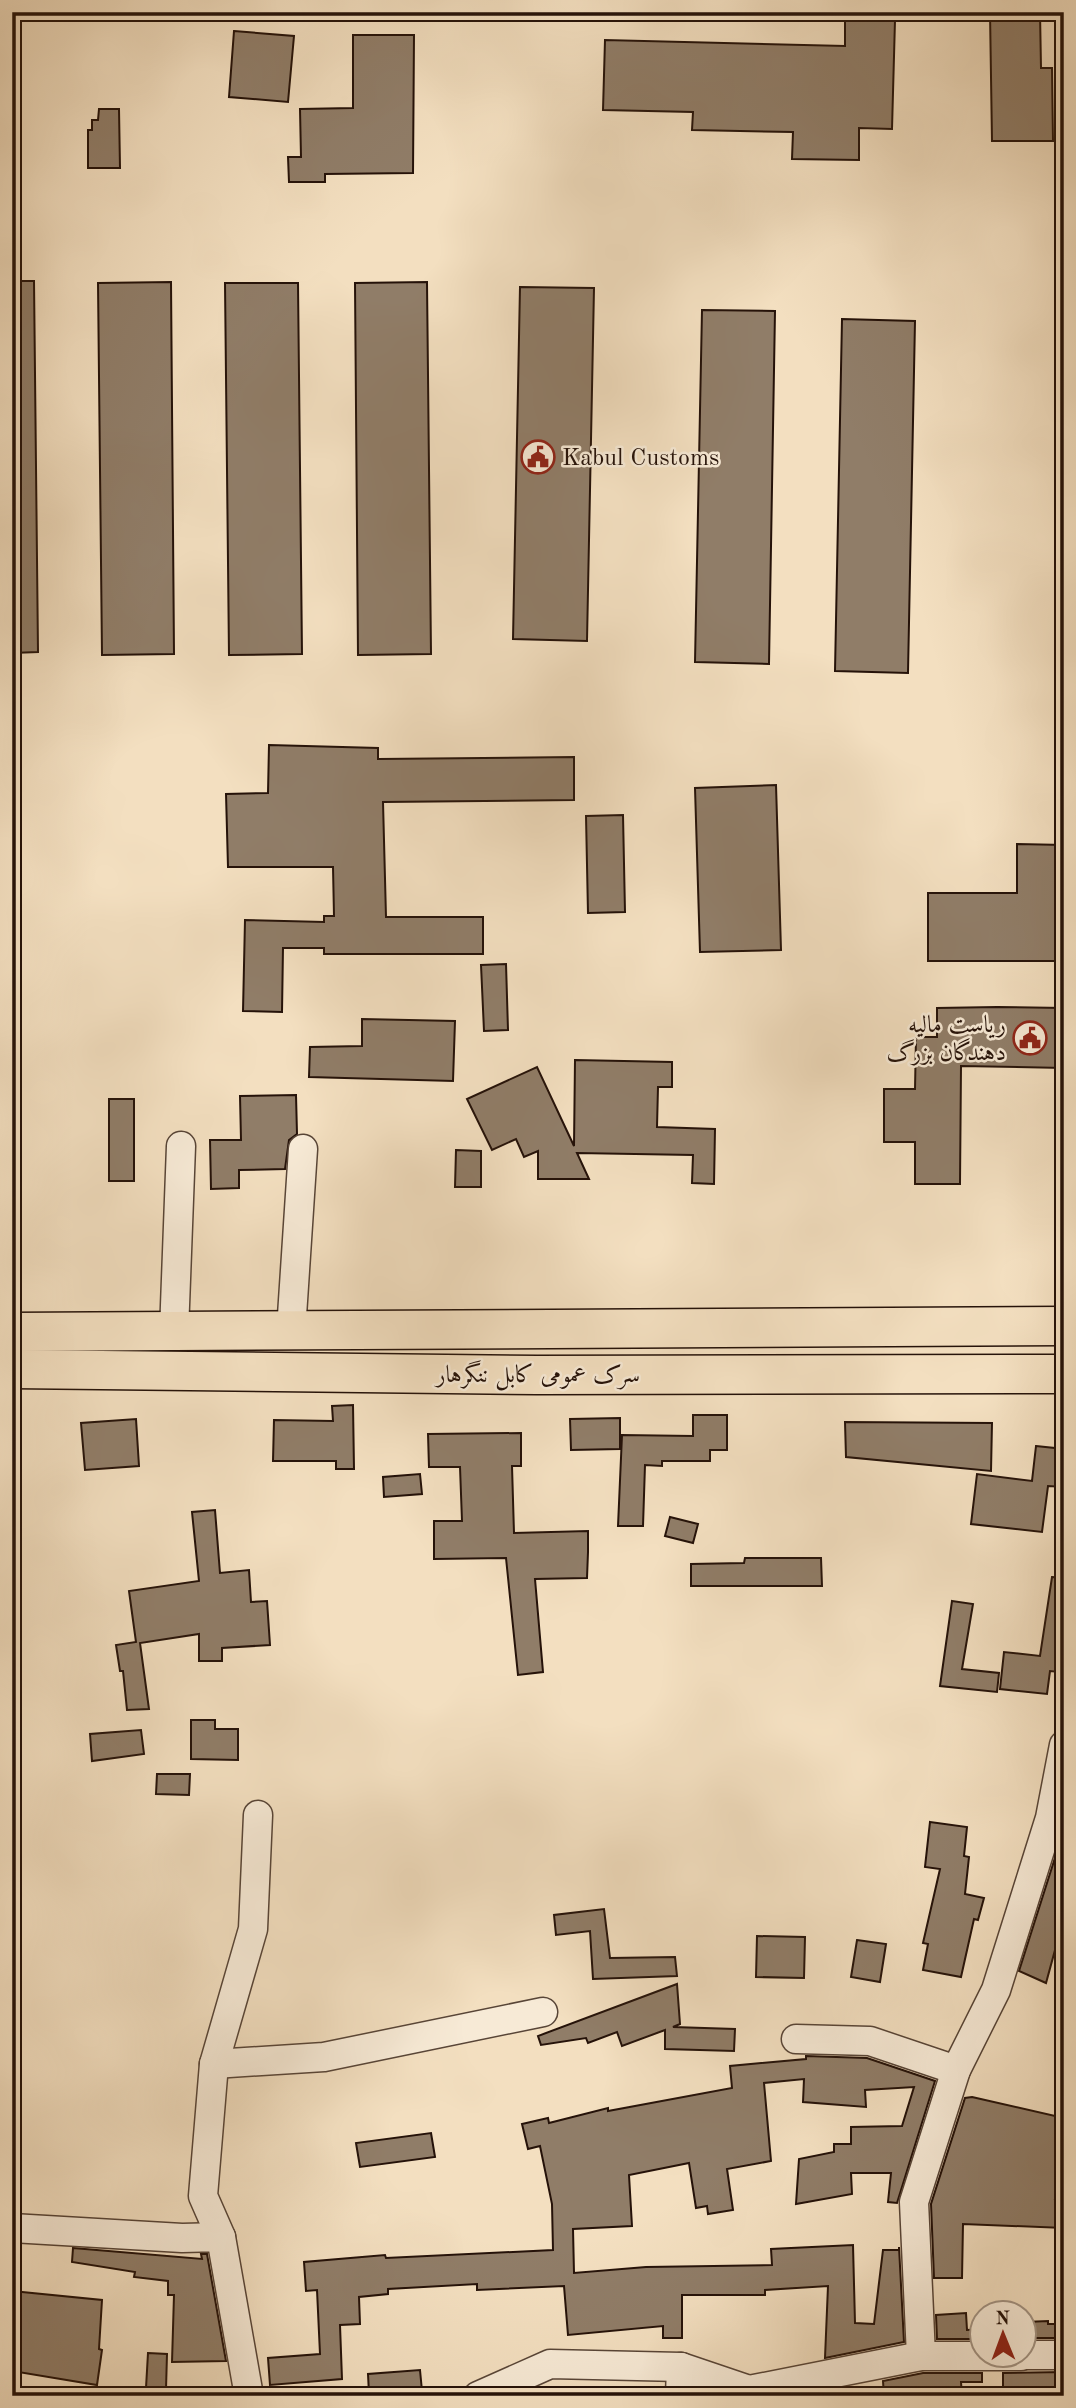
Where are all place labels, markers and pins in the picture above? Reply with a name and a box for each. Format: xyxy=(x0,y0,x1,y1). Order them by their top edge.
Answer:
public building icon: Kabul Customs xyxy=(519,438,557,476)
place label: Kabul Customs xyxy=(562,447,719,471)
place label: ریاست مالیه دهندگان بزرگ xyxy=(887,1014,1006,1066)
public building icon: ریاست مالیه دهندگان بزرگ xyxy=(1011,1019,1049,1057)

